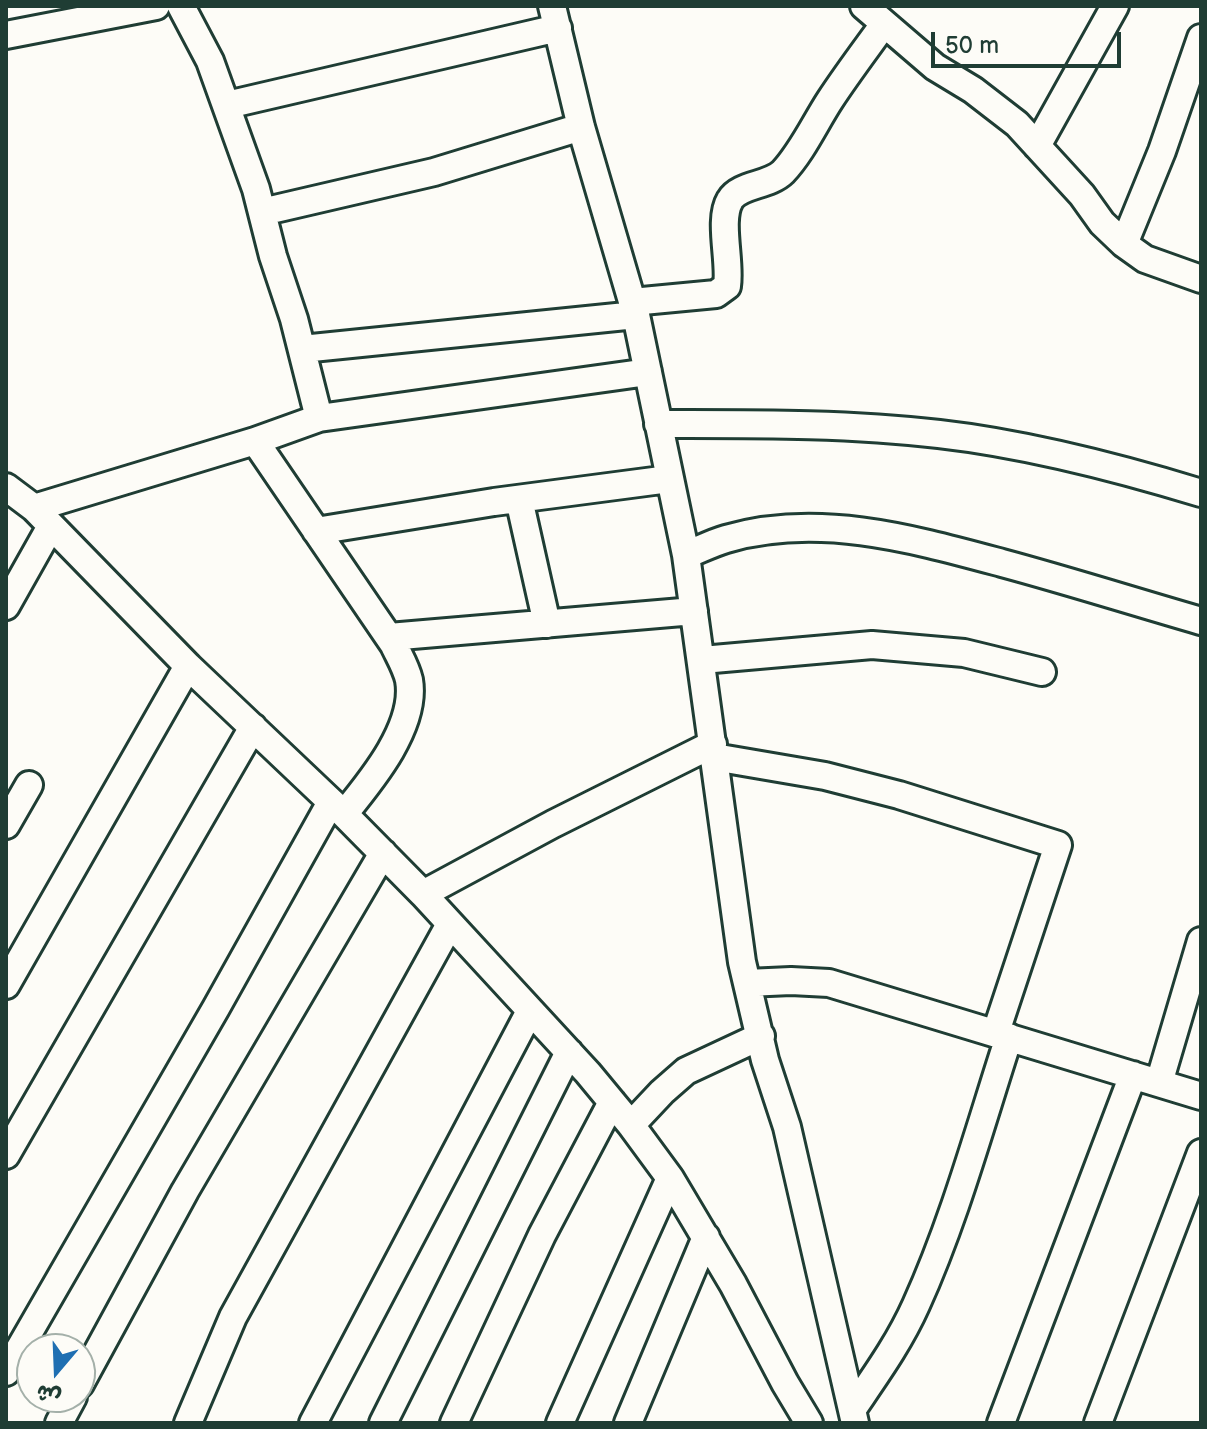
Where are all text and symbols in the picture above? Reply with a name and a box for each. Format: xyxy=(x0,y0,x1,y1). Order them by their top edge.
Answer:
scale bar xyxy=(935,16,1125,66)
text: 50 m xyxy=(945,31,999,60)
north arrow xyxy=(16,1333,96,1413)
text: ش xyxy=(33,1378,65,1411)

